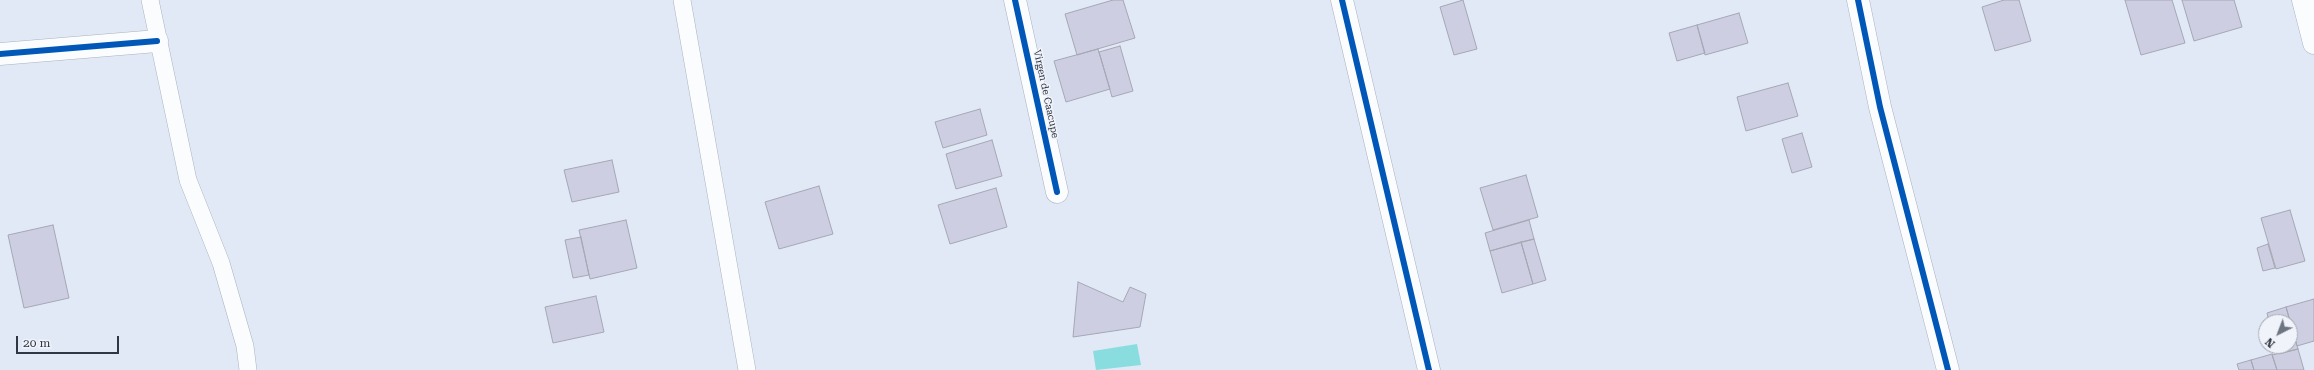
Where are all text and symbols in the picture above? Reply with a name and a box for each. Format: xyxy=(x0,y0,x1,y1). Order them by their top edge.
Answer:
street label: Virgen de Caacupe xyxy=(1031,49,1061,139)
north arrow xyxy=(2258,314,2298,354)
scale bar xyxy=(18,328,121,354)
text: N xyxy=(2263,335,2278,350)
text: 20 m xyxy=(23,336,50,350)

